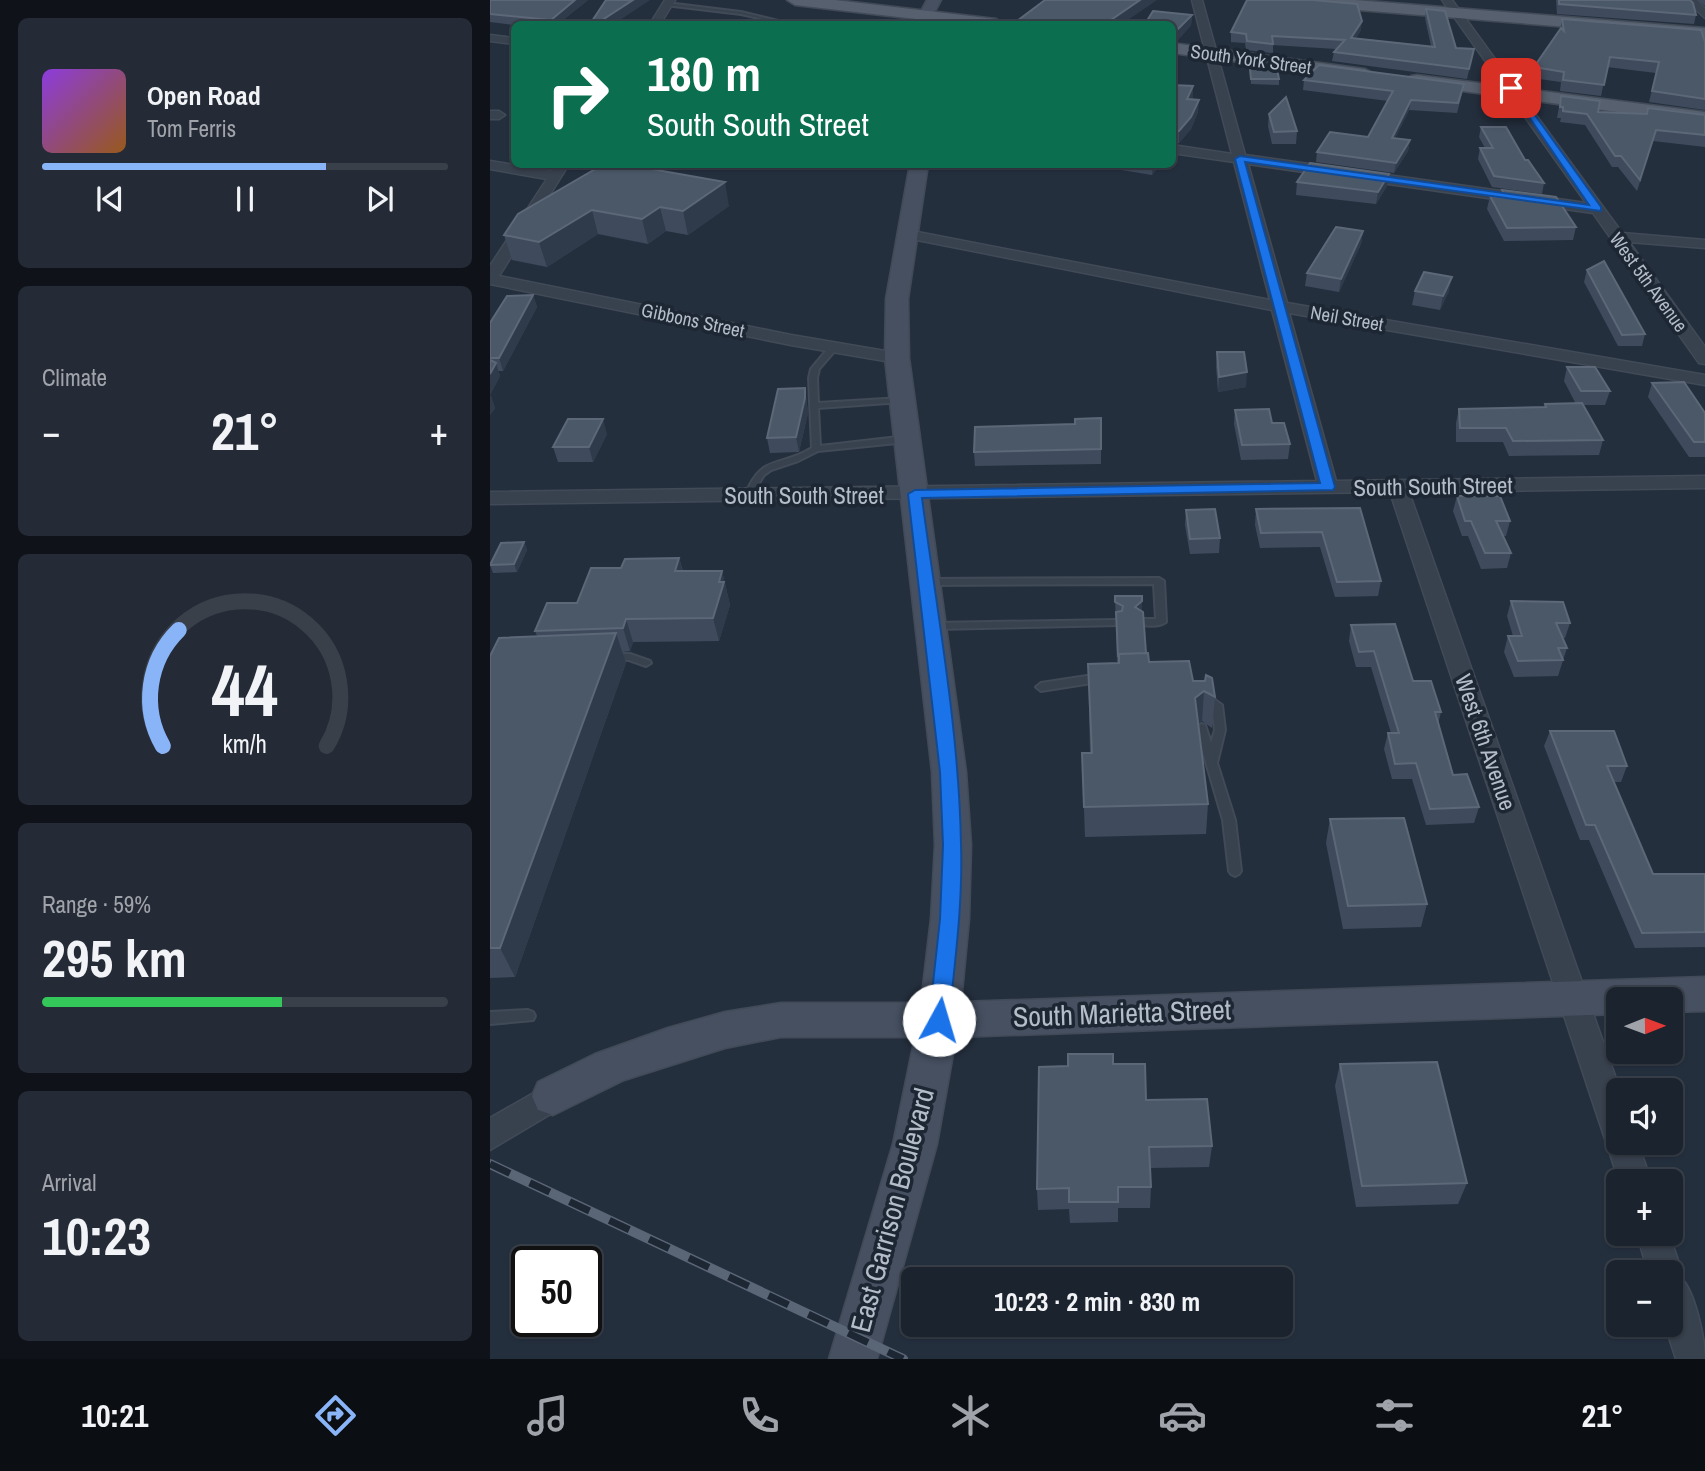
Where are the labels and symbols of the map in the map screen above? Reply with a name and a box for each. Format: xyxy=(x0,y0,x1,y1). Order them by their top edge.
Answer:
street label: South York Street xyxy=(1189,38,1314,80)
pin xyxy=(1481,58,1541,118)
street label: West 5th Avenue xyxy=(1604,227,1694,337)
street label: Gibbons Street xyxy=(639,296,748,344)
street label: Neil Street xyxy=(1308,299,1386,337)
street label: South South Street xyxy=(1353,469,1513,503)
street label: South South Street xyxy=(724,480,884,511)
street label: West 6th Avenue xyxy=(1448,670,1524,814)
position arrow xyxy=(902,983,976,1057)
north arrow xyxy=(1606,987,1684,1064)
street label: South Marietta Street xyxy=(1012,990,1232,1036)
street label: East Garrison Boulevard xyxy=(841,1084,943,1336)
speed limit sign: 50 xyxy=(511,1246,602,1337)

